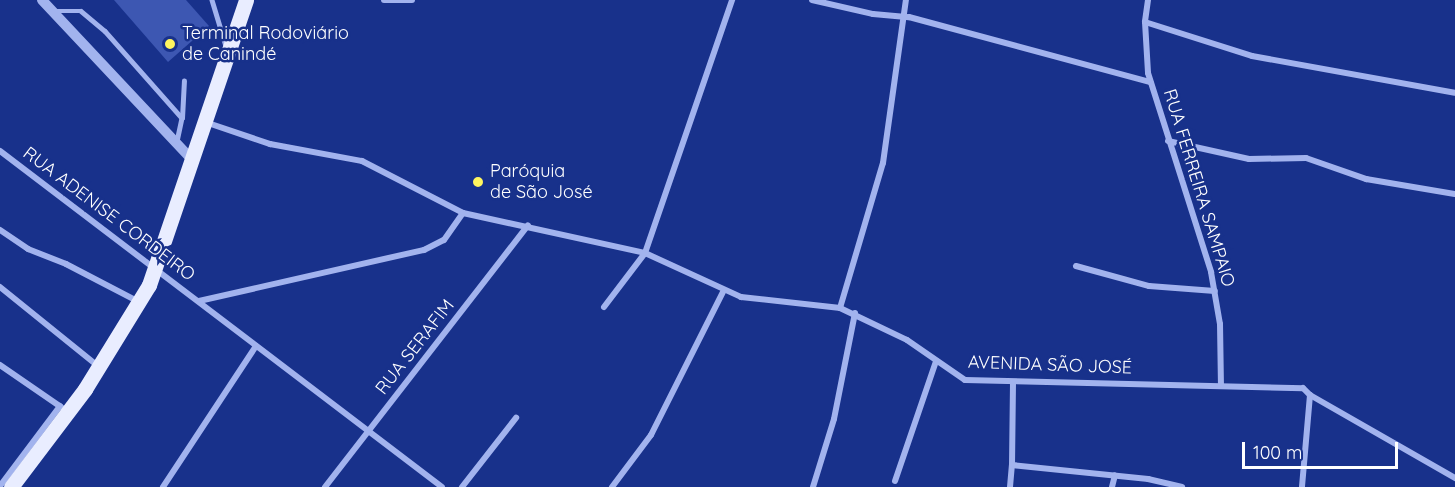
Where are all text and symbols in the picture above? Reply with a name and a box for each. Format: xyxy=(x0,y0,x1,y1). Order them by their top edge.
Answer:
place label: Terminal Rodoviário de Canindé xyxy=(182,23,349,66)
marker: Terminal Rodoviário de Canindé xyxy=(163,37,177,51)
street label: RUA FERREIRA SAMPAIO xyxy=(1159,87,1239,289)
street label: RUA ADENISE CORDEIRO xyxy=(19,142,199,286)
place label: Paróquia de São José xyxy=(490,161,593,204)
marker: Paróquia de São José xyxy=(471,175,485,189)
street label: RUA SERAFIM xyxy=(371,295,459,399)
street label: AVENIDA SÃO JOSÉ xyxy=(968,351,1132,379)
scale bar xyxy=(1245,430,1401,468)
text: 100 m xyxy=(1253,441,1302,464)

